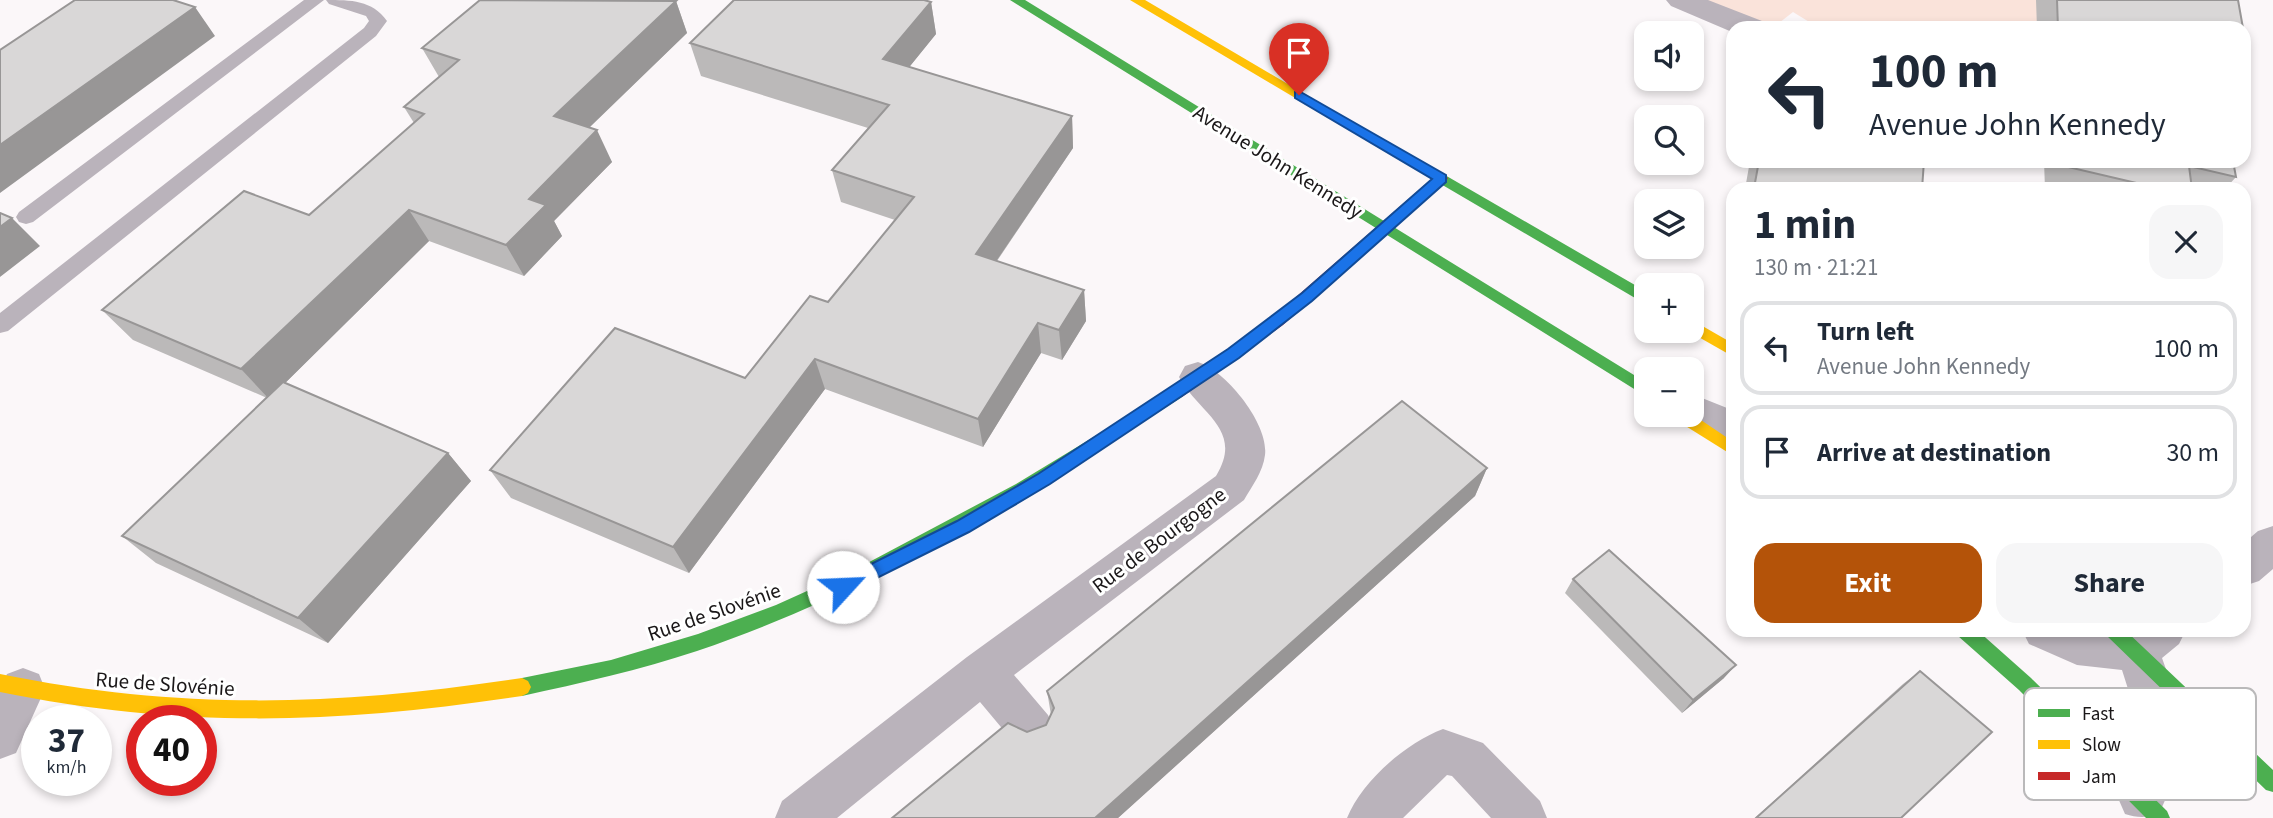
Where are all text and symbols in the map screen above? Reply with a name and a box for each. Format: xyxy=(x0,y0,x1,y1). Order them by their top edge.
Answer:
map controls xyxy=(1634,21,1704,427)
button: sound xyxy=(1634,21,1704,91)
pin xyxy=(1269,23,1329,95)
icon: arrive xyxy=(1280,34,1318,72)
text: 100 m xyxy=(1869,37,1998,107)
icon: left xyxy=(1754,49,1845,140)
street label: Avenue John Kennedy xyxy=(1187,98,1369,226)
text: Avenue John Kennedy xyxy=(1869,102,2166,148)
button: search xyxy=(1634,105,1704,175)
button: layers xyxy=(1634,189,1704,259)
text: 1 min xyxy=(1754,195,1856,255)
button: close xyxy=(2149,205,2223,279)
text: 130 m · 21:21 xyxy=(1754,251,1878,284)
button: + xyxy=(1634,273,1704,343)
text: Turn left xyxy=(1817,313,1914,350)
icon: left xyxy=(1758,329,1796,367)
text: 100 m xyxy=(2153,330,2219,367)
text: Avenue John Kennedy xyxy=(1817,350,2030,383)
button: − xyxy=(1634,357,1704,427)
icon: arrive xyxy=(1758,433,1796,471)
text: Arrive at destination xyxy=(1817,434,2051,471)
text: 30 m xyxy=(2166,434,2219,471)
street label: Rue de Bourgogne xyxy=(1086,480,1232,600)
button: Exit xyxy=(1754,543,1982,623)
button: Share xyxy=(1996,543,2223,623)
position arrow xyxy=(806,550,880,624)
street label: Rue de Slovénie xyxy=(643,575,785,649)
street label: Rue de Slovénie xyxy=(94,664,236,704)
legend xyxy=(2024,688,2256,800)
text: Fast xyxy=(2082,701,2115,728)
speed limit sign: 40 xyxy=(126,705,217,796)
text: 37 xyxy=(48,716,85,766)
text: Slow xyxy=(2082,732,2121,759)
text: km/h xyxy=(47,755,86,780)
text: Jam xyxy=(2082,764,2116,791)

